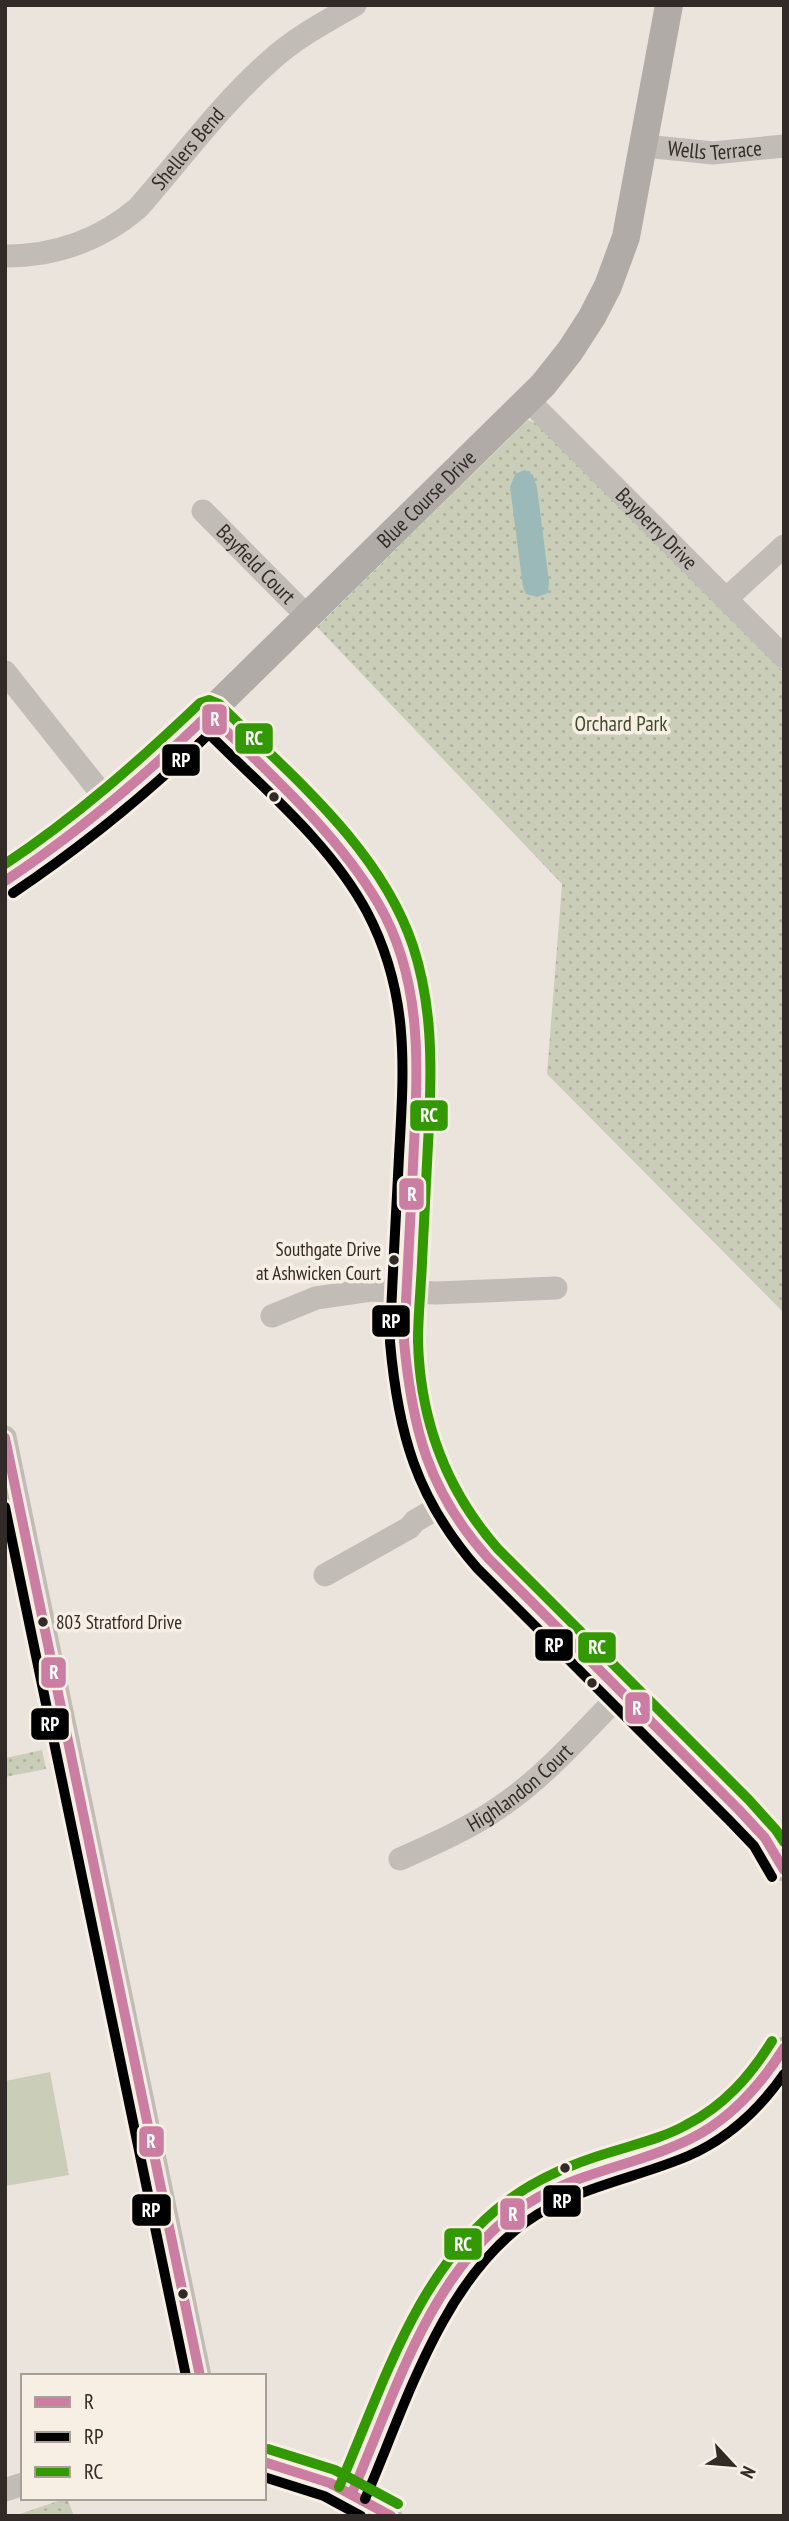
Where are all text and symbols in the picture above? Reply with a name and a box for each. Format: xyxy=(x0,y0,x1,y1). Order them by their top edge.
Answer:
street label: Shellers Bend xyxy=(145,102,230,195)
street label: Wells Terrace xyxy=(666,134,763,166)
street label: Blue Course Drive xyxy=(371,444,482,553)
street label: Bayberry Drive xyxy=(610,482,704,575)
street label: Bayfield Court xyxy=(211,518,302,610)
line badge: R xyxy=(201,703,228,736)
text: R xyxy=(210,707,220,731)
park label: Orchard Park xyxy=(575,710,667,737)
line badge: RC xyxy=(234,722,274,755)
text: RC xyxy=(245,726,263,750)
line badge: RP xyxy=(161,743,201,777)
text: RP xyxy=(172,748,190,772)
unlabelled marker xyxy=(267,790,281,804)
line badge: RC xyxy=(409,1099,449,1132)
text: RC xyxy=(420,1103,438,1127)
line badge: R xyxy=(398,1177,425,1211)
text: R xyxy=(407,1182,417,1206)
place label: Southgate Drive at Ashwicken Court xyxy=(256,1237,382,1285)
marker: Southgate Drive at Ashwicken Court xyxy=(387,1253,401,1267)
line badge: RP xyxy=(371,1304,411,1338)
text: RP xyxy=(382,1309,400,1333)
place label: 803 Stratford Drive xyxy=(56,1610,182,1634)
marker: 803 Stratford Drive xyxy=(36,1615,50,1629)
line badge: RP xyxy=(534,1628,574,1662)
line badge: RC xyxy=(577,1631,617,1664)
text: RP xyxy=(545,1633,563,1657)
text: RC xyxy=(588,1635,606,1659)
line badge: R xyxy=(40,1656,67,1689)
text: R xyxy=(49,1660,59,1684)
unlabelled marker xyxy=(585,1676,599,1690)
line badge: R xyxy=(624,1691,651,1725)
text: R xyxy=(632,1696,642,1720)
line badge: RP xyxy=(30,1707,70,1741)
text: RP xyxy=(41,1712,59,1736)
street label: Highlandon Court xyxy=(462,1738,578,1838)
line badge: R xyxy=(138,2125,165,2158)
text: R xyxy=(146,2129,156,2153)
unlabelled marker xyxy=(558,2161,572,2175)
line badge: RP xyxy=(542,2184,582,2218)
text: RP xyxy=(553,2189,571,2213)
line badge: RP xyxy=(131,2193,172,2227)
line badge: R xyxy=(499,2197,526,2231)
text: RP xyxy=(142,2198,160,2222)
text: R xyxy=(508,2202,518,2226)
line badge: RC xyxy=(443,2227,483,2261)
text: RC xyxy=(454,2232,472,2256)
unlabelled marker xyxy=(176,2287,190,2301)
legend xyxy=(21,2374,266,2500)
text: R xyxy=(84,2388,94,2415)
text: RP xyxy=(84,2423,104,2450)
north arrow xyxy=(698,2430,768,2500)
text: RC xyxy=(84,2458,103,2485)
text: N xyxy=(735,2463,761,2482)

